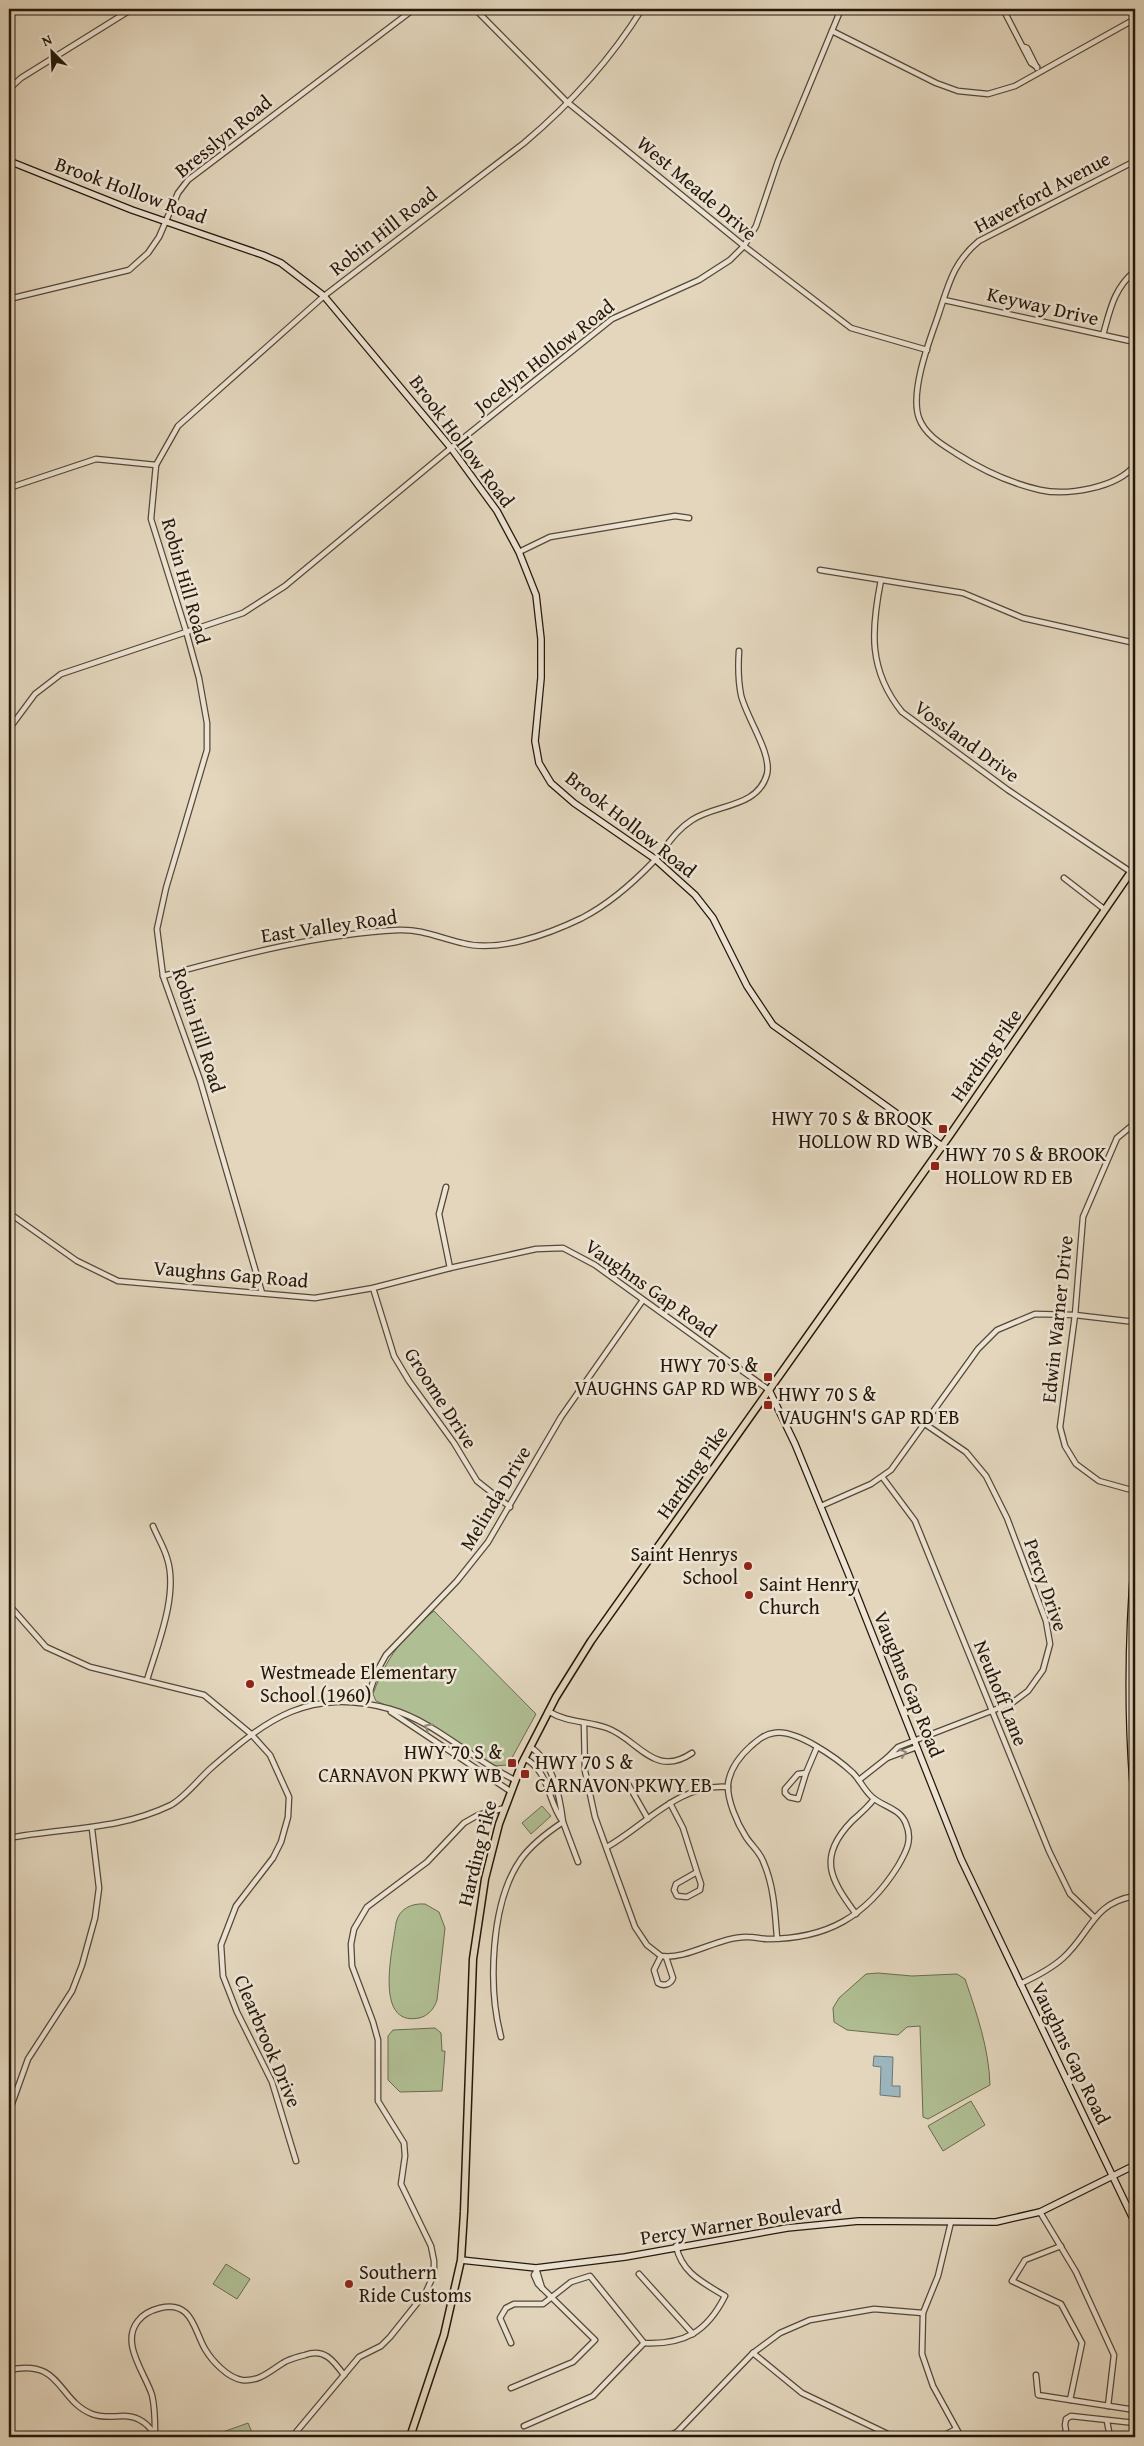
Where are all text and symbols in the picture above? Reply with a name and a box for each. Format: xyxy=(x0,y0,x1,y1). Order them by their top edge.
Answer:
north arrow xyxy=(28,28,78,78)
text: N xyxy=(38,29,56,51)
street label: Bresslyn Road xyxy=(168,87,278,184)
street label: West Meade Drive xyxy=(631,128,764,247)
street label: Haverford Avenue xyxy=(968,143,1115,240)
street label: Brook Hollow Road xyxy=(51,149,211,231)
street label: Robin Hill Road xyxy=(323,179,443,282)
street label: Keyway Drive xyxy=(984,279,1102,332)
street label: Jocelyn Hollow Road xyxy=(465,291,620,422)
street label: Brook Hollow Road xyxy=(403,368,522,513)
street label: Robin Hill Road xyxy=(155,515,218,648)
street label: Vossland Drive xyxy=(909,692,1026,789)
street label: Brook Hollow Road xyxy=(560,763,703,884)
street label: East Valley Road xyxy=(259,902,399,949)
street label: Robin Hill Road xyxy=(166,964,233,1096)
street label: Harding Pike xyxy=(943,1002,1028,1107)
place label: HWY 70 S & BROOK HOLLOW RD WB xyxy=(772,1103,933,1155)
marker: HWY 70 S & BROOK HOLLOW RD WB xyxy=(937,1123,949,1135)
place label: HWY 70 S & BROOK HOLLOW RD EB xyxy=(945,1139,1107,1191)
marker: HWY 70 S & BROOK HOLLOW RD EB xyxy=(929,1160,941,1172)
street label: Vaughns Gap Road xyxy=(579,1231,723,1344)
street label: Edwin Warner Drive xyxy=(1033,1234,1080,1404)
street label: Vaughns Gap Road xyxy=(152,1252,310,1295)
street label: Groome Drive xyxy=(398,1342,485,1454)
place label: HWY 70 S & VAUGHNS GAP RD WB xyxy=(575,1350,758,1402)
marker: HWY 70 S & VAUGHNS GAP RD WB xyxy=(762,1371,774,1383)
place label: HWY 70 S & VAUGHN'S GAP RD EB xyxy=(778,1379,960,1431)
marker: HWY 70 S & VAUGHN'S GAP RD EB xyxy=(762,1399,774,1411)
street label: Harding Pike xyxy=(649,1419,734,1524)
street label: Melinda Drive xyxy=(452,1440,537,1556)
street label: Percy Drive xyxy=(1017,1535,1076,1635)
place label: Saint Henrys School xyxy=(630,1539,738,1591)
marker: Saint Henrys School xyxy=(742,1560,754,1572)
place label: Saint Henry Church xyxy=(759,1569,859,1621)
marker: Saint Henry Church xyxy=(743,1589,755,1601)
street label: Vaughns Gap Road xyxy=(867,1606,952,1762)
street label: Neuhoff Lane xyxy=(967,1636,1036,1750)
place label: Westmeade Elementary School (1960) xyxy=(260,1657,457,1709)
marker: Westmeade Elementary School (1960) xyxy=(244,1678,256,1690)
one-way arrow xyxy=(425,1724,434,1734)
place label: HWY 70 S & CARNAVON PKWY WB xyxy=(318,1737,502,1789)
place label: HWY 70 S & CARNAVON PKWY EB xyxy=(535,1747,712,1799)
one-way arrow xyxy=(898,1749,906,1759)
marker: HWY 70 S & CARNAVON PKWY WB xyxy=(506,1757,518,1769)
marker: HWY 70 S & CARNAVON PKWY EB xyxy=(519,1768,531,1780)
street label: Harding Pike xyxy=(449,1797,504,1909)
street label: Clearbrook Drive xyxy=(227,1970,309,2112)
street label: Vaughns Gap Road xyxy=(1024,1977,1119,2129)
street label: Percy Warner Boulevard xyxy=(638,2191,844,2252)
place label: Southern Ride Customs xyxy=(359,2257,472,2309)
marker: Southern Ride Customs xyxy=(343,2278,355,2290)

